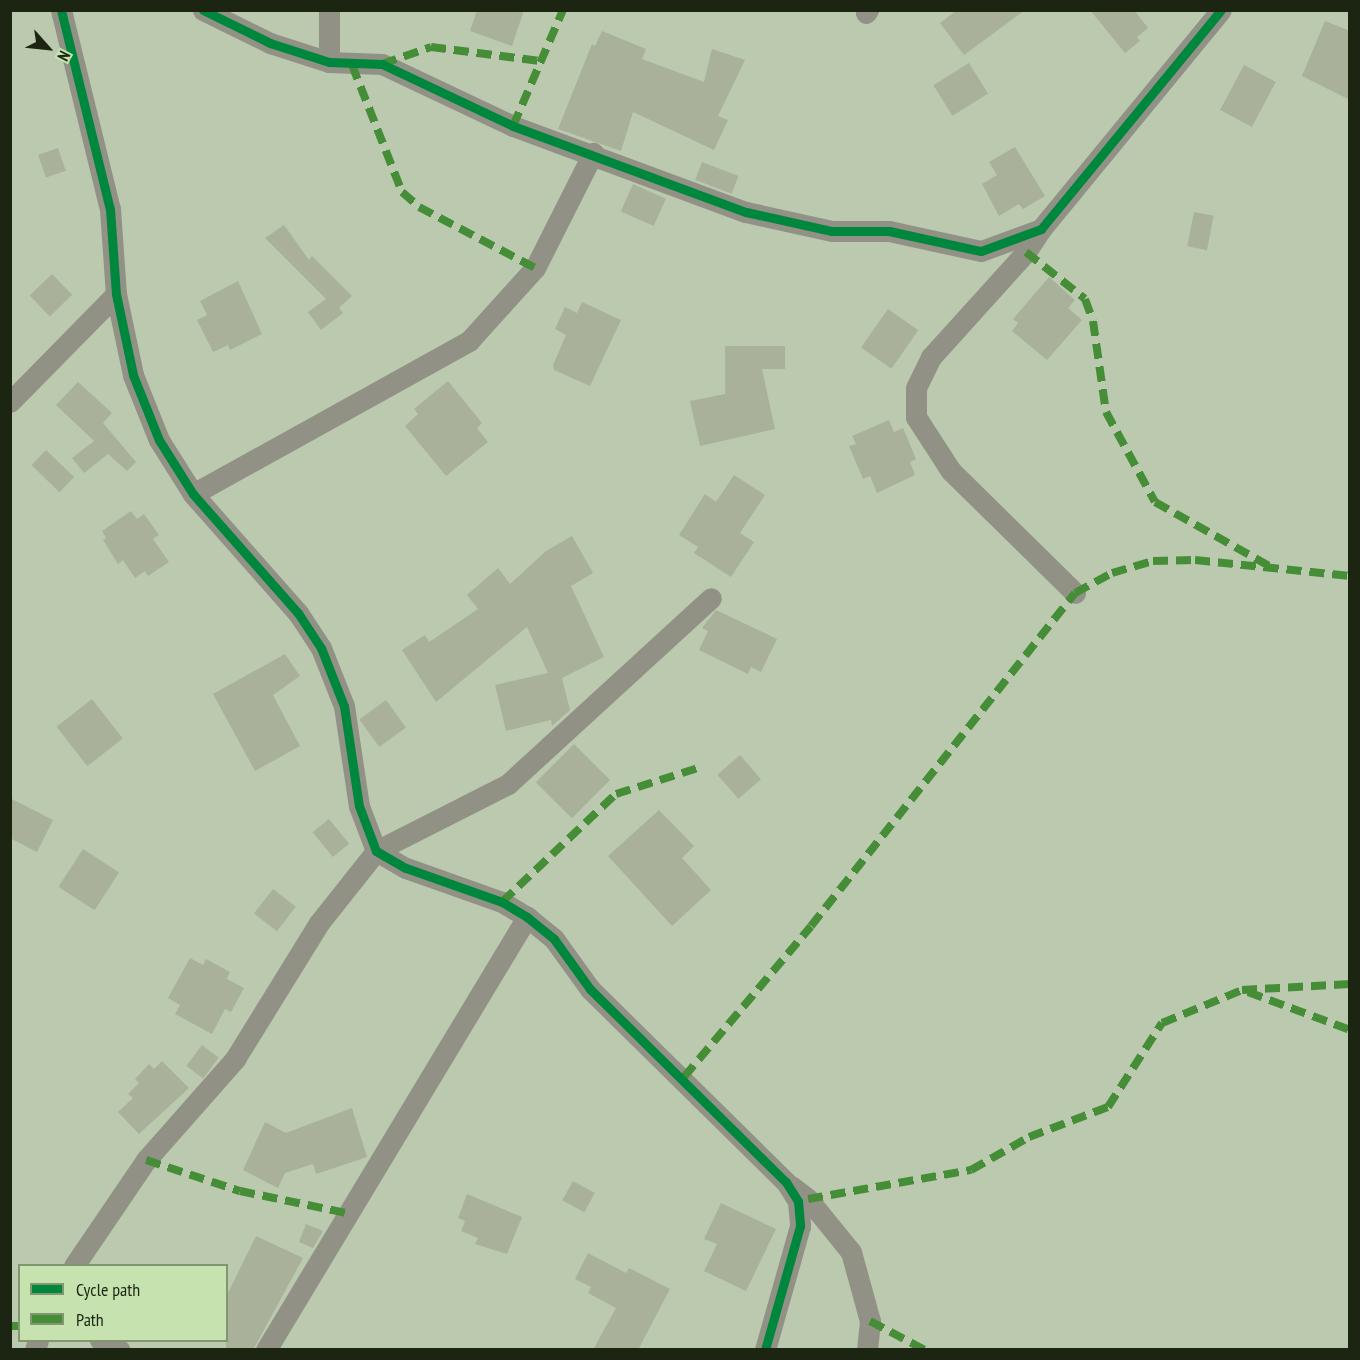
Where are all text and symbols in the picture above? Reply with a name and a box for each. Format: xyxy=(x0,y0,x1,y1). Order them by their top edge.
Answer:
north arrow xyxy=(18,18,78,78)
text: N xyxy=(53,48,75,65)
legend xyxy=(18,1264,228,1342)
text: Cycle path xyxy=(76,1278,140,1301)
text: Path xyxy=(76,1308,104,1331)

